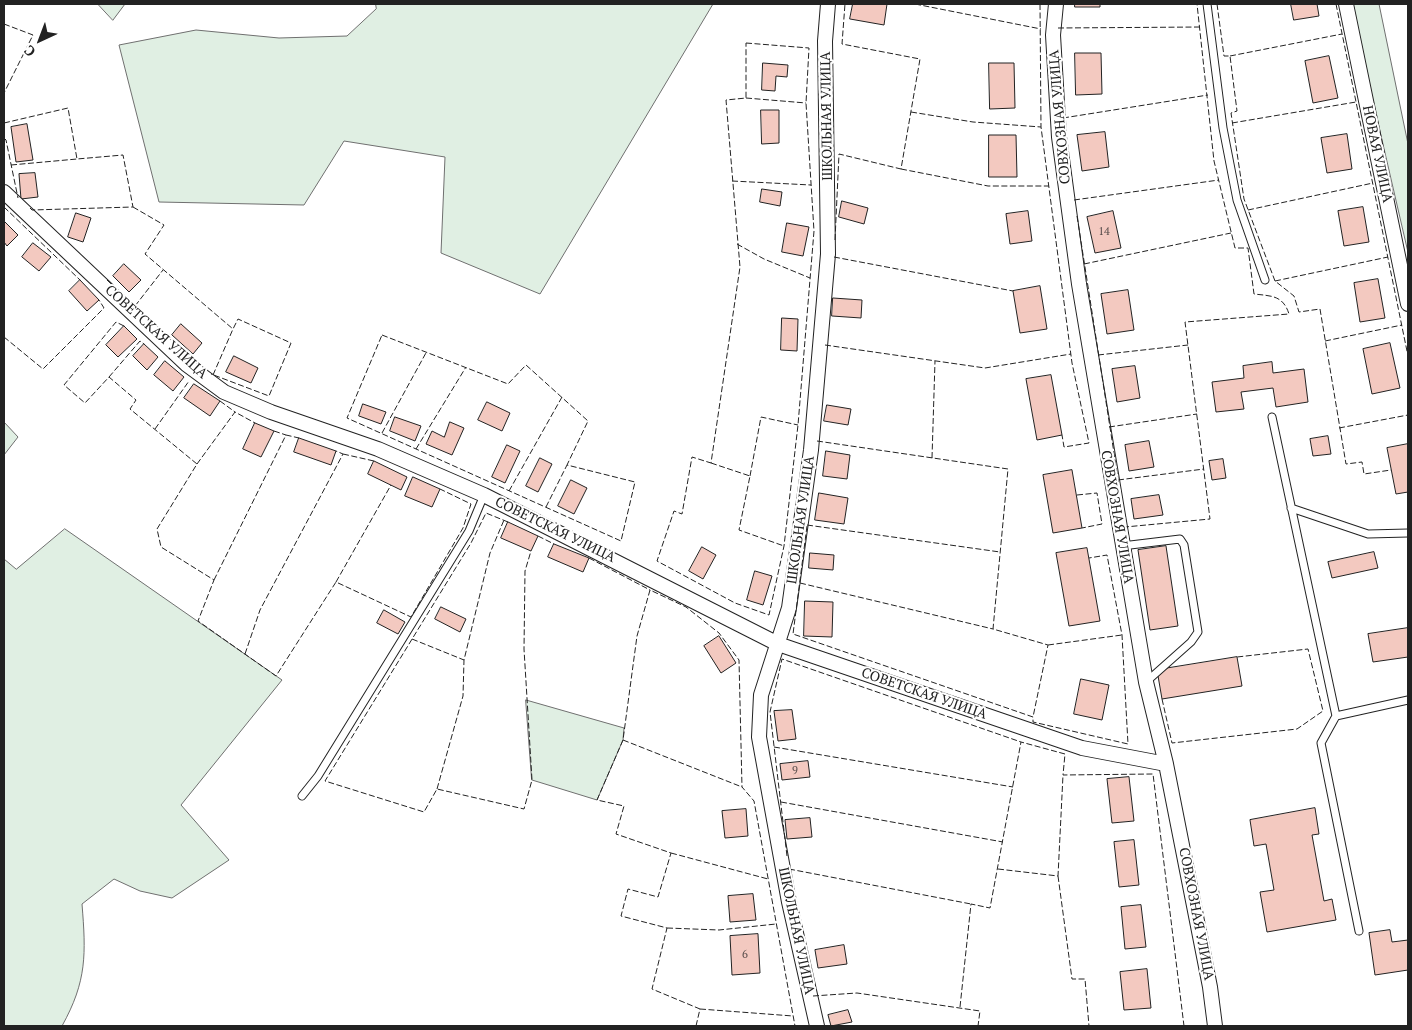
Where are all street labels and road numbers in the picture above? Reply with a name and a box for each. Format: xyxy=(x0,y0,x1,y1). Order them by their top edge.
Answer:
street label: СОВХОЗНАЯ УЛИЦА xyxy=(1046,49,1074,185)
street label: ШКОЛЬНАЯ УЛИЦА xyxy=(817,51,837,181)
street label: НОВАЯ УЛИЦА xyxy=(1358,104,1396,204)
street label: СОВЕТСКАЯ УЛИЦА xyxy=(101,282,211,382)
street label: СОВХОЗНАЯ УЛИЦА xyxy=(1097,449,1137,585)
street label: ШКОЛЬНАЯ УЛИЦА xyxy=(784,455,818,585)
street label: СОВЕТСКАЯ УЛИЦА xyxy=(492,494,618,566)
street label: СОВЕТСКАЯ УЛИЦА xyxy=(859,665,989,723)
street label: СОВХОЗНАЯ УЛИЦА xyxy=(1175,846,1217,982)
street label: ШКОЛЬНАЯ УЛИЦА xyxy=(774,866,818,996)

